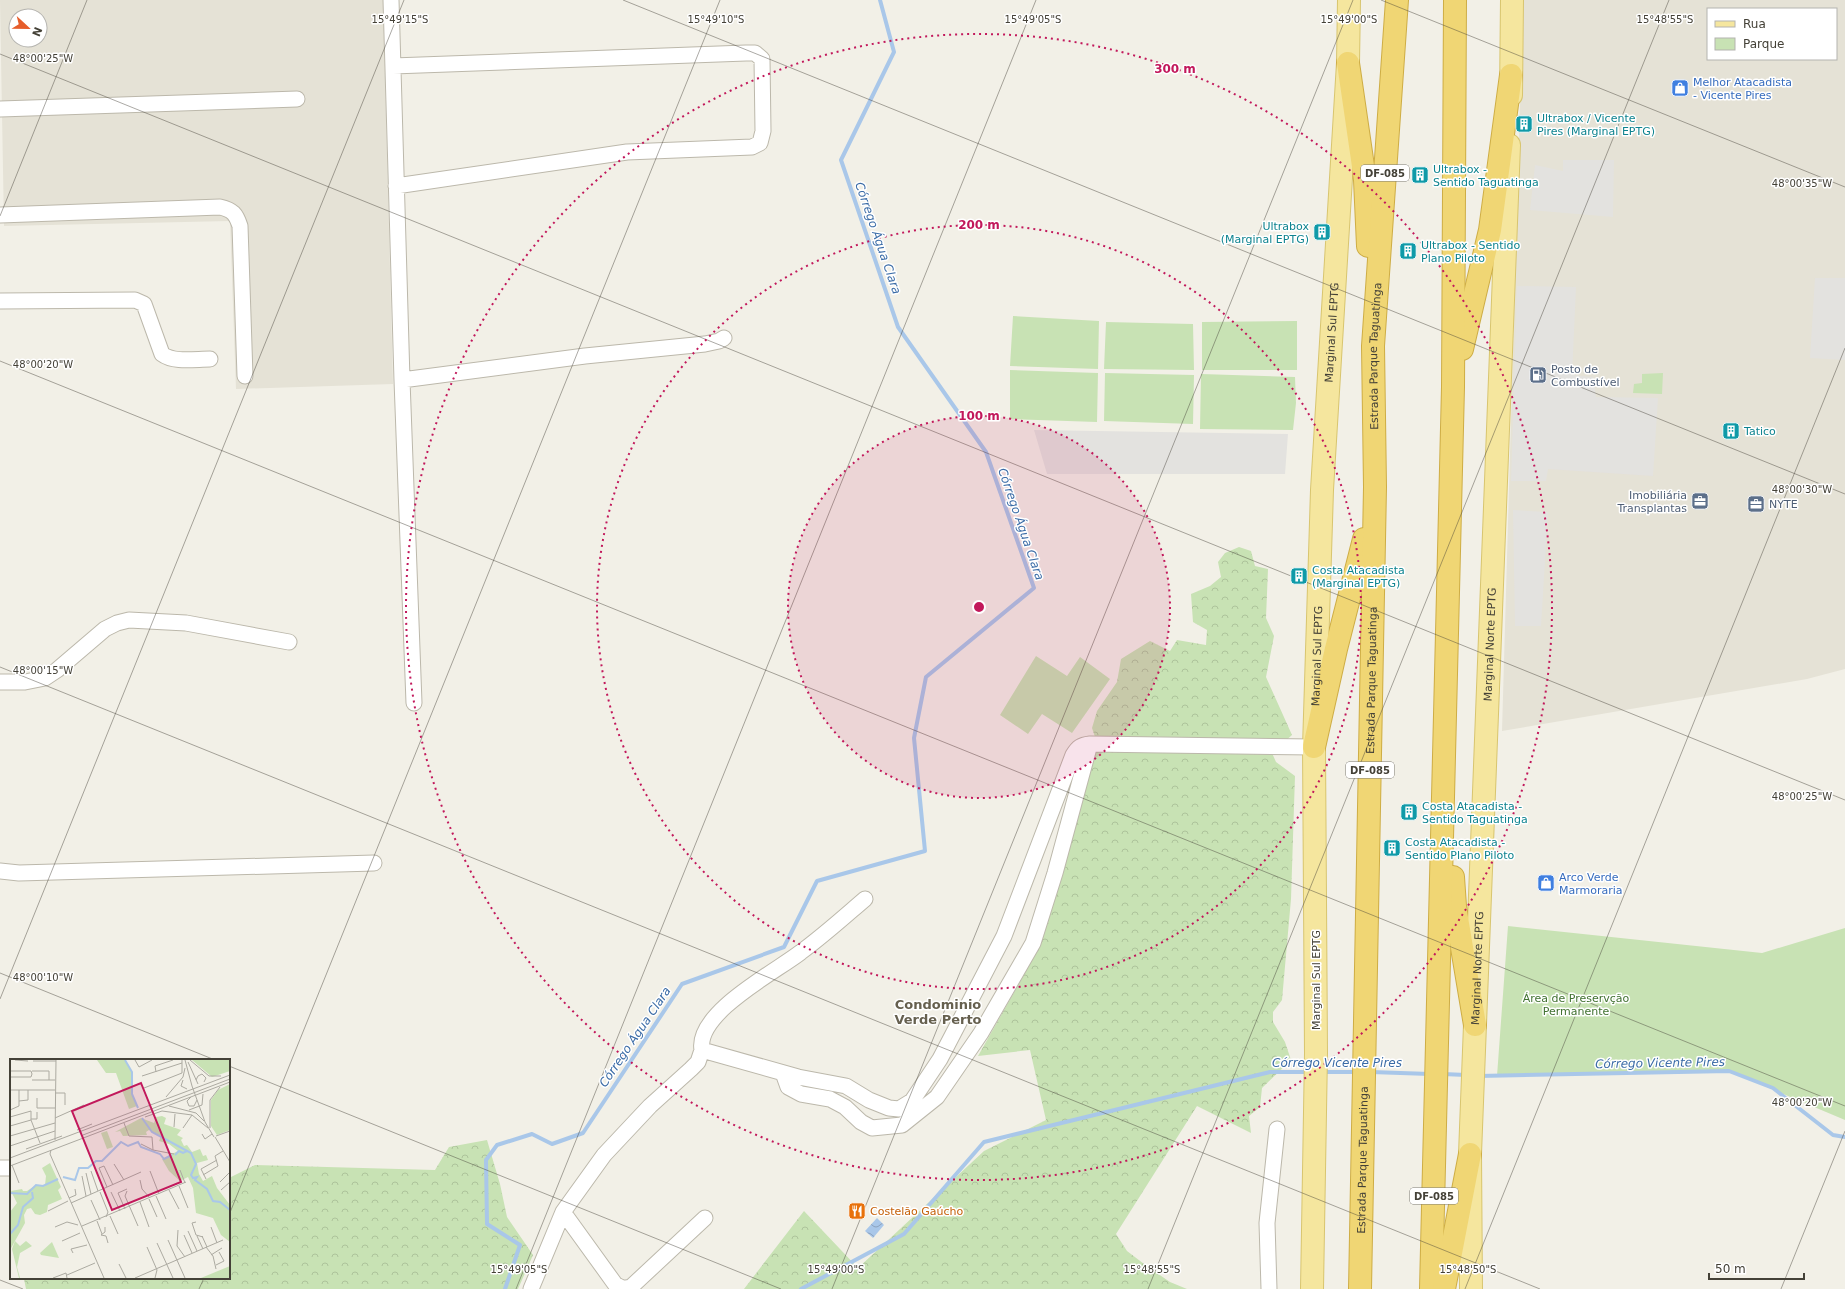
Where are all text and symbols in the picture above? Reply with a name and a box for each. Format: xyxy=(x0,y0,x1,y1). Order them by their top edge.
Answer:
north arrow xyxy=(8,8,48,48)
legend xyxy=(1707,8,1837,60)
text: 15°49'15"S xyxy=(372,14,428,25)
text: 15°49'10"S xyxy=(688,14,744,25)
text: 15°49'05"S xyxy=(1005,14,1061,25)
text: 15°49'00"S xyxy=(1321,14,1377,25)
text: 15°48'55"S xyxy=(1637,14,1693,25)
text: Rua xyxy=(1743,17,1766,31)
text: N xyxy=(29,25,45,38)
text: Parque xyxy=(1743,37,1784,51)
text: 48°00'25"W xyxy=(13,53,73,64)
text: 300 m xyxy=(1154,62,1196,76)
place label: Melhor Atacadista - Vicente Pires xyxy=(1693,76,1792,102)
shop icon: Melhor Atacadista - Vicente Pires xyxy=(1670,78,1690,98)
place label: Ultrabox / Vicente Pires (Marginal EPTG) xyxy=(1537,112,1655,138)
building icon: Ultrabox / Vicente Pires (Marginal EPTG) xyxy=(1514,114,1534,134)
place label: Ultrabox - Sentido Taguatinga xyxy=(1433,163,1539,189)
road number: DF-085 xyxy=(1361,165,1409,181)
building icon: Ultrabox - Sentido Taguatinga xyxy=(1410,165,1430,185)
text: 48°00'35"W xyxy=(1772,178,1832,189)
water label: Córrego Água Clara xyxy=(852,180,905,296)
text: 200 m xyxy=(958,218,1000,232)
place label: Ultrabox (Marginal EPTG) xyxy=(1221,220,1309,246)
building icon: Ultrabox (Marginal EPTG) xyxy=(1312,222,1332,242)
place label: Ultrabox - Sentido Plano Piloto xyxy=(1421,239,1521,265)
building icon: Ultrabox - Sentido Plano Piloto xyxy=(1398,241,1418,261)
street label: Marginal Sul EPTG xyxy=(1323,282,1342,383)
street label: Estrada Parque Taguatinga xyxy=(1367,282,1384,430)
text: 48°00'20"W xyxy=(13,359,73,370)
place label: Posto de Combustível xyxy=(1551,363,1620,389)
fuel station icon: Posto de Combustível xyxy=(1528,365,1548,385)
text: 100 m xyxy=(958,409,1000,423)
building icon: Tatico xyxy=(1721,421,1741,441)
place label: Tatico xyxy=(1743,425,1776,438)
water label: Córrego Água Clara xyxy=(995,466,1048,582)
text: 48°00'30"W xyxy=(1772,484,1832,495)
place label: Imobiliária Transplantas xyxy=(1616,489,1687,515)
office icon: Imobiliária Transplantas xyxy=(1690,491,1710,511)
office icon: NYTE xyxy=(1746,494,1766,514)
place label: NYTE xyxy=(1769,498,1798,511)
place label: Costa Atacadista (Marginal EPTG) xyxy=(1312,564,1405,590)
building icon: Costa Atacadista (Marginal EPTG) xyxy=(1289,566,1309,586)
street label: Marginal Norte EPTG xyxy=(1482,587,1499,702)
centre of rings xyxy=(972,600,986,614)
street label: Marginal Sul EPTG xyxy=(1309,606,1325,706)
street label: Estrada Parque Taguatinga xyxy=(1364,606,1380,754)
text: 48°00'15"W xyxy=(13,665,73,676)
road number: DF-085 xyxy=(1346,762,1394,778)
text: 48°00'25"W xyxy=(1772,791,1832,802)
place label: Costa Atacadista - Sentido Taguatinga xyxy=(1422,800,1528,826)
building icon: Costa Atacadista - Sentido Taguatinga xyxy=(1399,802,1419,822)
place label: Costa Atacadista - Sentido Plano Piloto xyxy=(1405,836,1514,862)
building icon: Costa Atacadista - Sentido Plano Piloto xyxy=(1382,838,1402,858)
place label: Arco Verde Marmoraria xyxy=(1559,871,1623,897)
shop icon: Arco Verde Marmoraria xyxy=(1536,873,1556,893)
street label: Marginal Norte EPTG xyxy=(1469,911,1486,1025)
street label: Marginal Sul EPTG xyxy=(1310,930,1323,1030)
text: 48°00'10"W xyxy=(13,972,73,983)
water label: Córrego Água Clara xyxy=(595,984,674,1090)
park label: Área de Preservção Permanente xyxy=(1523,992,1630,1018)
district label: Condominio Verde Perto xyxy=(894,997,982,1027)
water label: Córrego Vicente Pires xyxy=(1595,1055,1725,1071)
water label: Córrego Vicente Pires xyxy=(1272,1056,1402,1070)
inset map xyxy=(10,1059,230,1279)
street label: Estrada Parque Taguatinga xyxy=(1355,1086,1371,1234)
text: 48°00'20"W xyxy=(1772,1097,1832,1108)
road number: DF-085 xyxy=(1410,1188,1458,1204)
restaurant icon: Costelão Gaúcho xyxy=(847,1201,867,1221)
place label: Costelão Gaúcho xyxy=(870,1205,964,1218)
scale bar xyxy=(1709,1255,1804,1281)
text: 50 m xyxy=(1715,1262,1746,1276)
text: 15°49'05"S xyxy=(491,1264,547,1275)
text: 15°49'00"S xyxy=(808,1264,864,1275)
text: 15°48'55"S xyxy=(1124,1264,1180,1275)
text: 15°48'50"S xyxy=(1440,1264,1496,1275)

